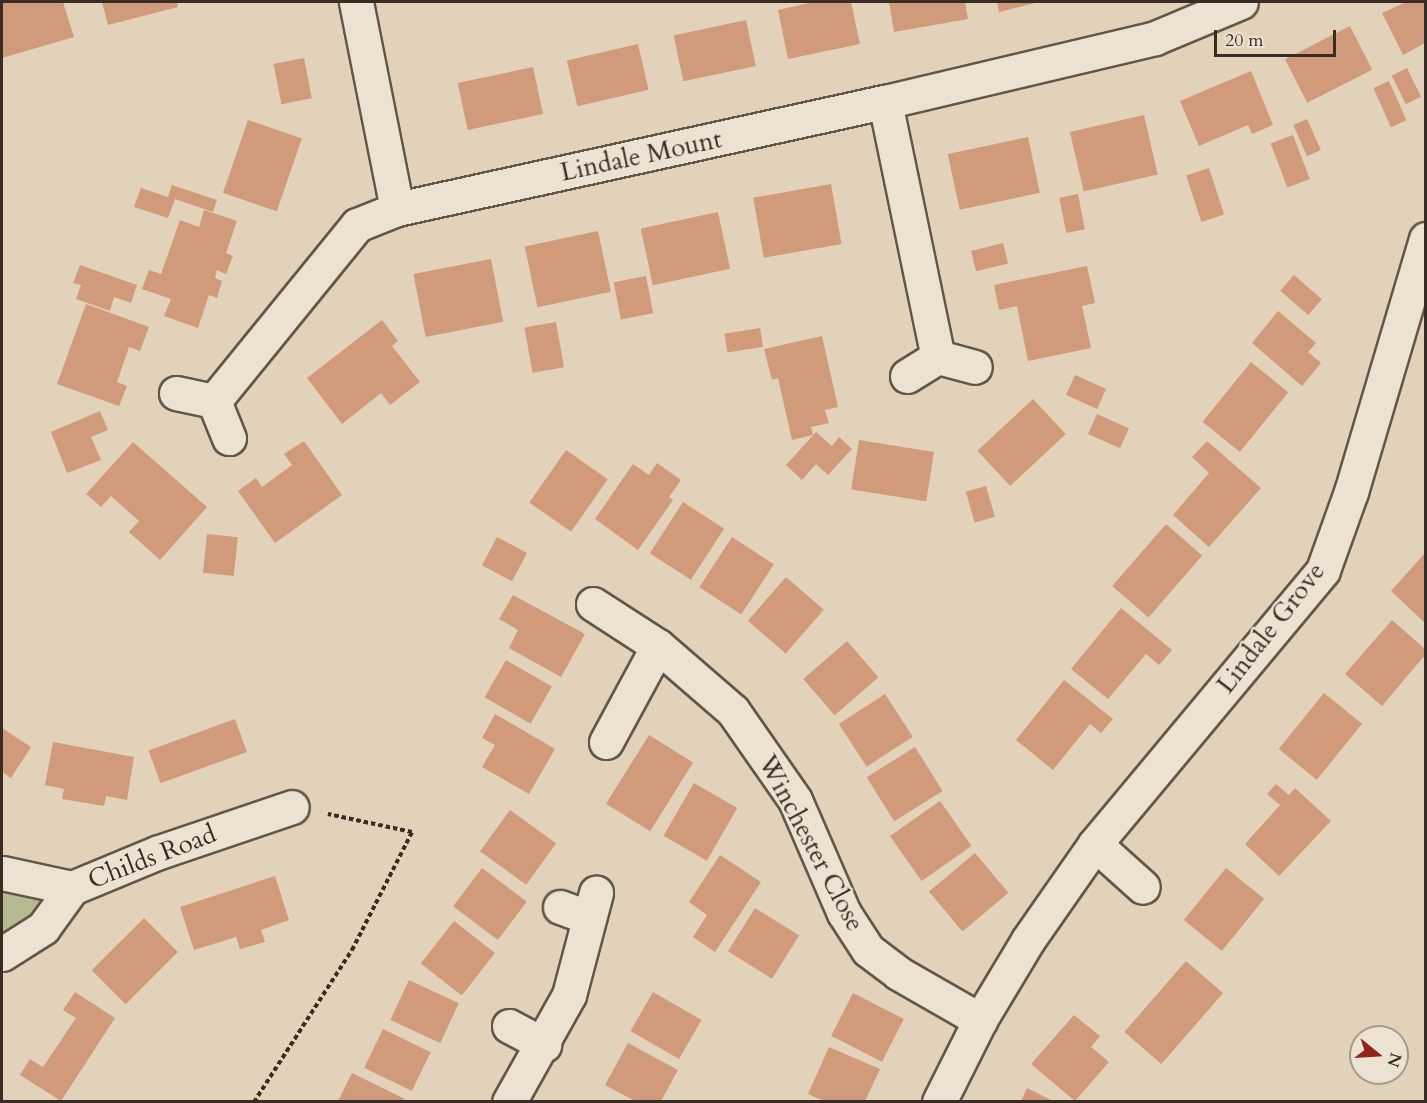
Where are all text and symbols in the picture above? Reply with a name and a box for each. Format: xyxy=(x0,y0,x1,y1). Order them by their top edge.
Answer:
scale bar xyxy=(1217,18,1338,56)
text: 20 m xyxy=(1225,28,1264,53)
street label: Lindale Mount xyxy=(557,124,725,188)
street label: Lindale Grove xyxy=(1210,556,1332,700)
street label: Winchester Close xyxy=(751,750,871,936)
street label: Childs Road xyxy=(84,818,220,896)
north arrow xyxy=(1349,1025,1409,1085)
text: N xyxy=(1382,1050,1407,1070)

